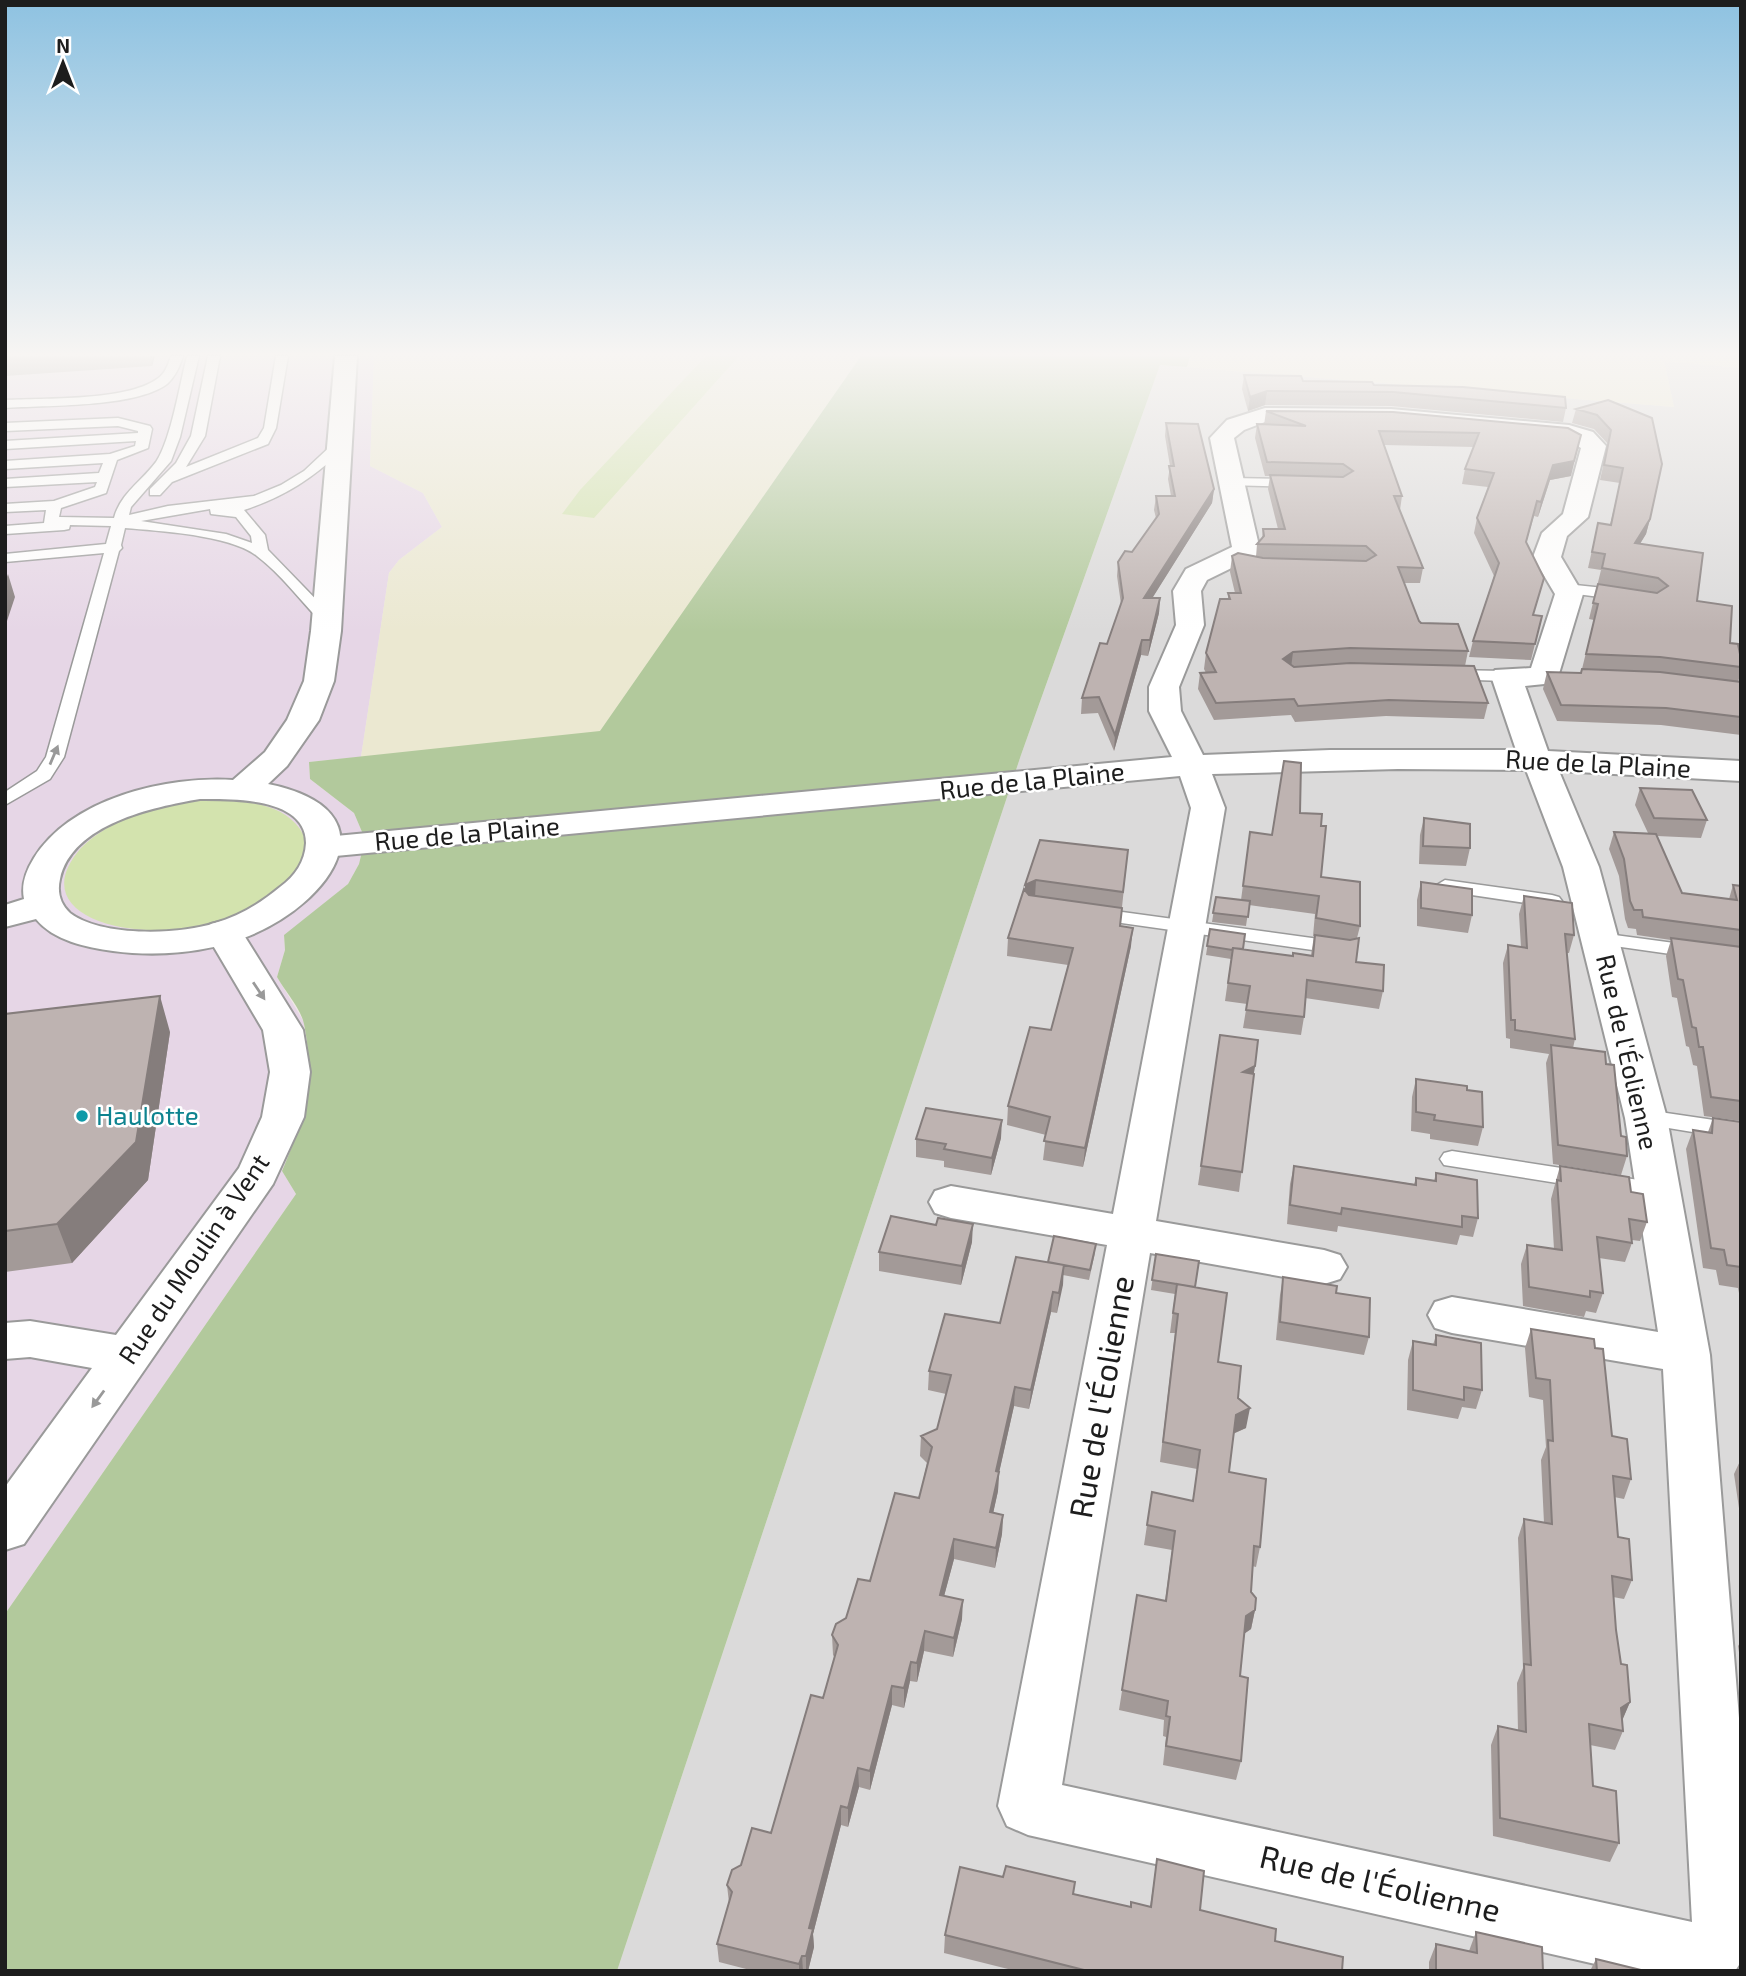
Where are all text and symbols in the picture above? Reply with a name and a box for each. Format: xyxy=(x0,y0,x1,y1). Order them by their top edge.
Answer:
north arrow xyxy=(28,28,98,98)
text: N xyxy=(56,34,70,57)
street label: Rue de la Plaine xyxy=(1504,742,1692,783)
one-way arrow xyxy=(48,745,59,766)
street label: Rue de la Plaine xyxy=(938,754,1126,805)
street label: Rue de la Plaine xyxy=(373,809,561,856)
street label: Rue de l'Éolienne xyxy=(1591,951,1666,1152)
one-way arrow xyxy=(252,982,266,1000)
place label: Haulotte xyxy=(96,1099,199,1130)
marker: Haulotte xyxy=(74,1108,90,1124)
street label: Rue du Moulin à Vent xyxy=(111,1147,275,1369)
street label: Rue de l'Éolienne xyxy=(1060,1272,1140,1521)
one-way arrow xyxy=(91,1390,105,1408)
street label: Rue de l'Éolienne xyxy=(1257,1836,1504,1928)

